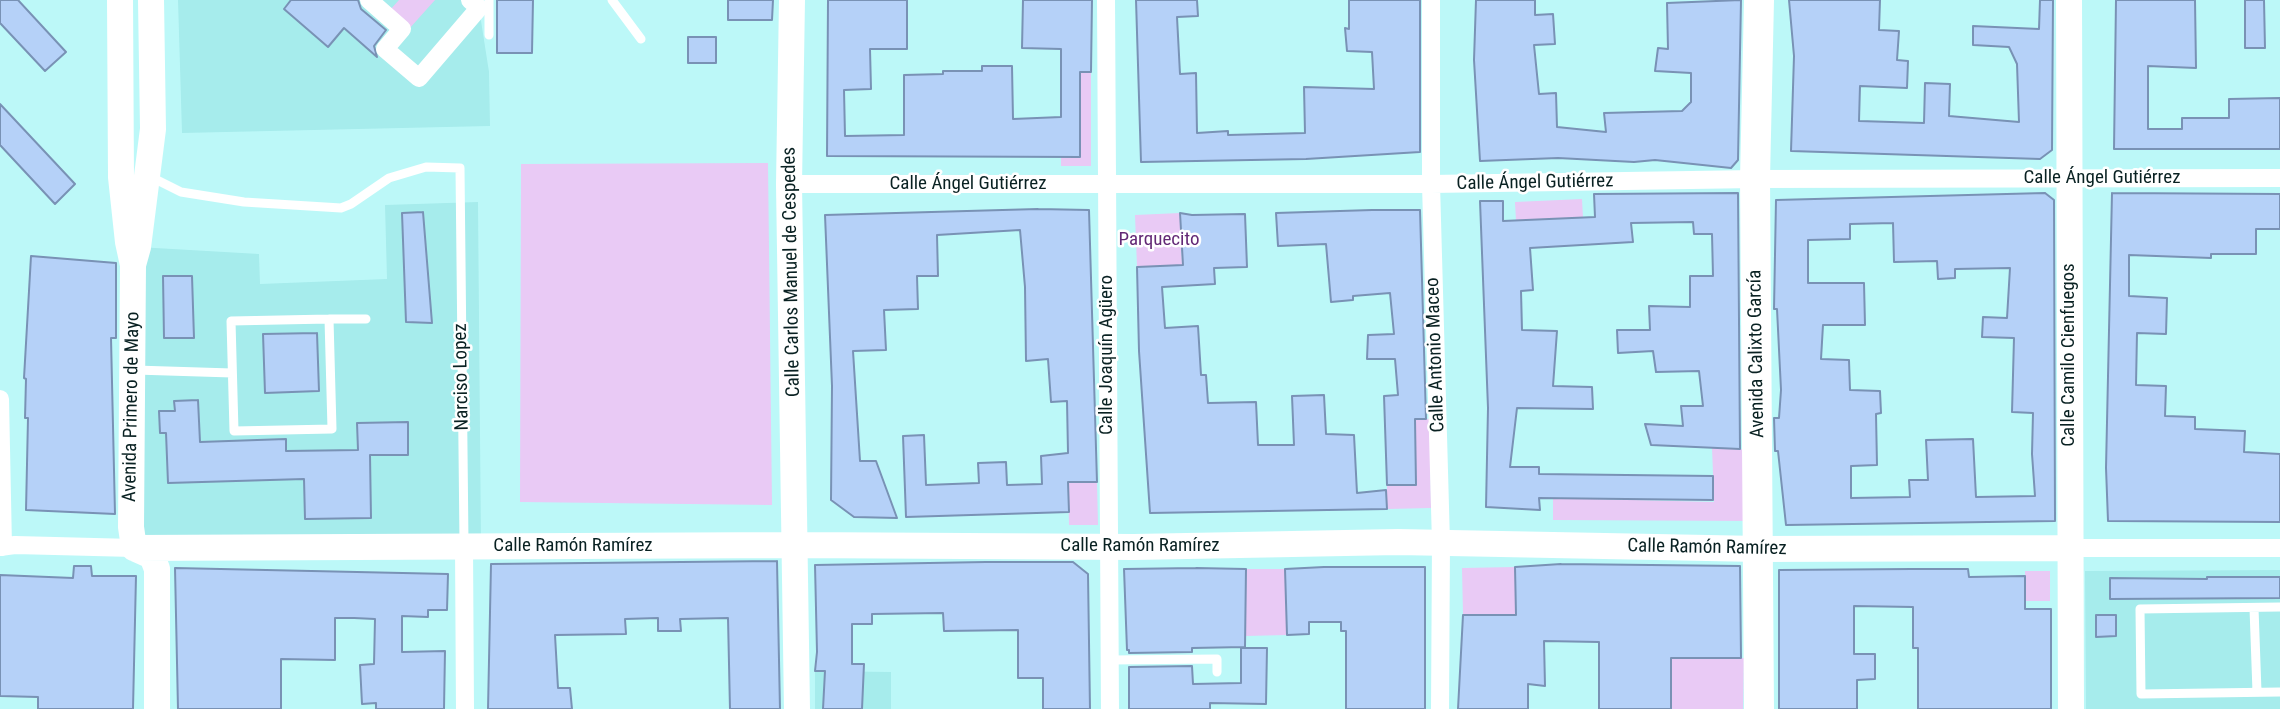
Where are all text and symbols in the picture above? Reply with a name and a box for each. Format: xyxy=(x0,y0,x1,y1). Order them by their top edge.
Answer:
street label: Calle Carlos Manuel de Cespedes xyxy=(778,147,806,397)
street label: Calle Ángel Gutiérrez xyxy=(2024,167,2180,189)
street label: Calle Ángel Gutiérrez xyxy=(1456,170,1614,196)
street label: Calle Ángel Gutiérrez xyxy=(890,173,1046,195)
park label: Parquecito xyxy=(1119,229,1199,251)
street label: Calle Camilo Cienfuegos xyxy=(2058,263,2080,447)
street label: Avenida Calixto García xyxy=(1744,270,1770,438)
street label: Calle Joaquín Agüero xyxy=(1096,275,1118,435)
street label: Calle Antonio Maceo xyxy=(1422,277,1450,433)
street label: Avenida Primero de Mayo xyxy=(119,312,145,502)
street label: Narciso Lopez xyxy=(450,323,474,431)
street label: Calle Ramón Ramírez xyxy=(493,535,653,557)
street label: Calle Ramón Ramírez xyxy=(1060,535,1220,557)
street label: Calle Ramón Ramírez xyxy=(1627,535,1787,561)

